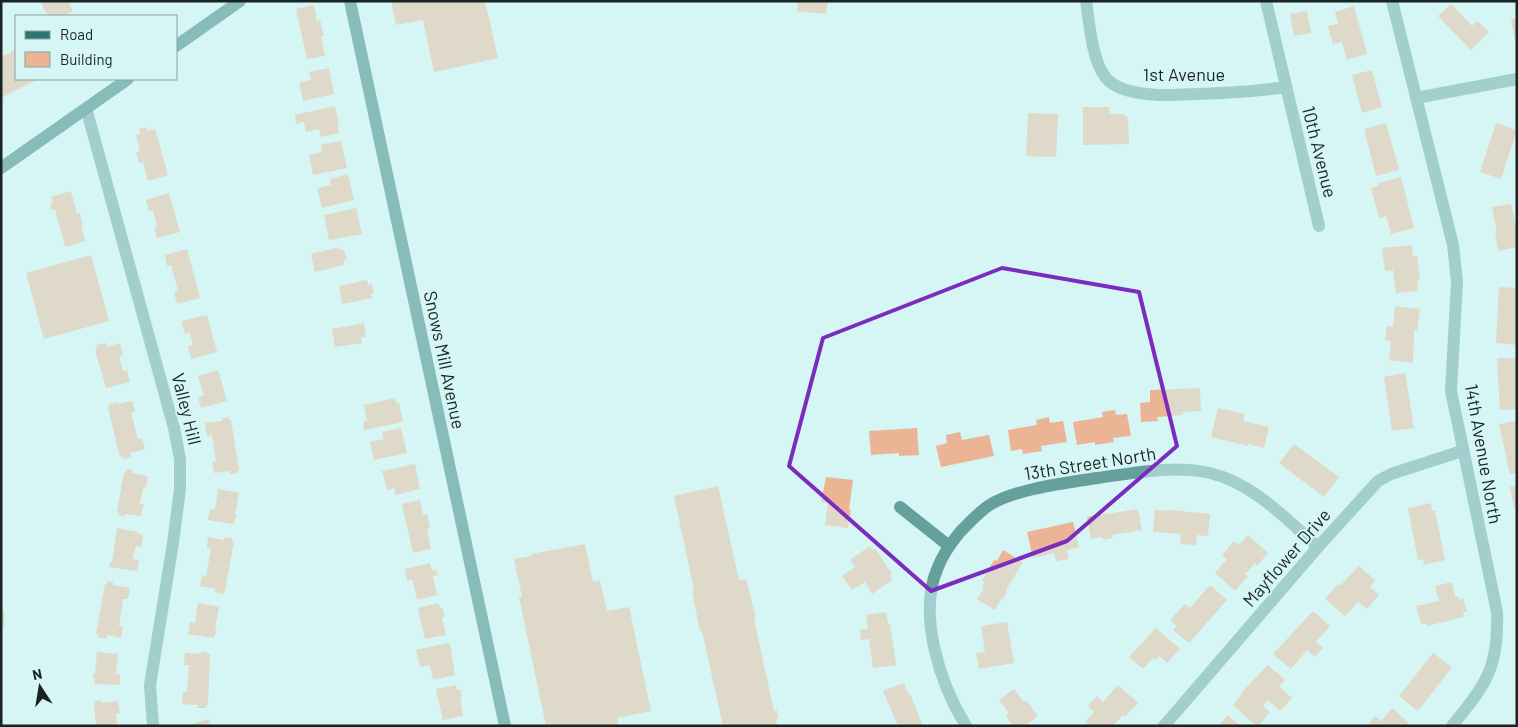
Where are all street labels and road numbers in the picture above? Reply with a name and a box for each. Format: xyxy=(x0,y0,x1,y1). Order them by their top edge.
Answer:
street label: 1st Avenue xyxy=(1143,63,1225,85)
street label: 10th Avenue xyxy=(1298,104,1342,200)
street label: Snows Mill Avenue xyxy=(420,289,470,431)
street label: Valley Hill xyxy=(167,371,206,447)
street label: 14th Avenue North xyxy=(1461,382,1507,526)
street label: 13th Street North xyxy=(1022,442,1157,484)
street label: Mayflower Drive xyxy=(1238,504,1335,611)

